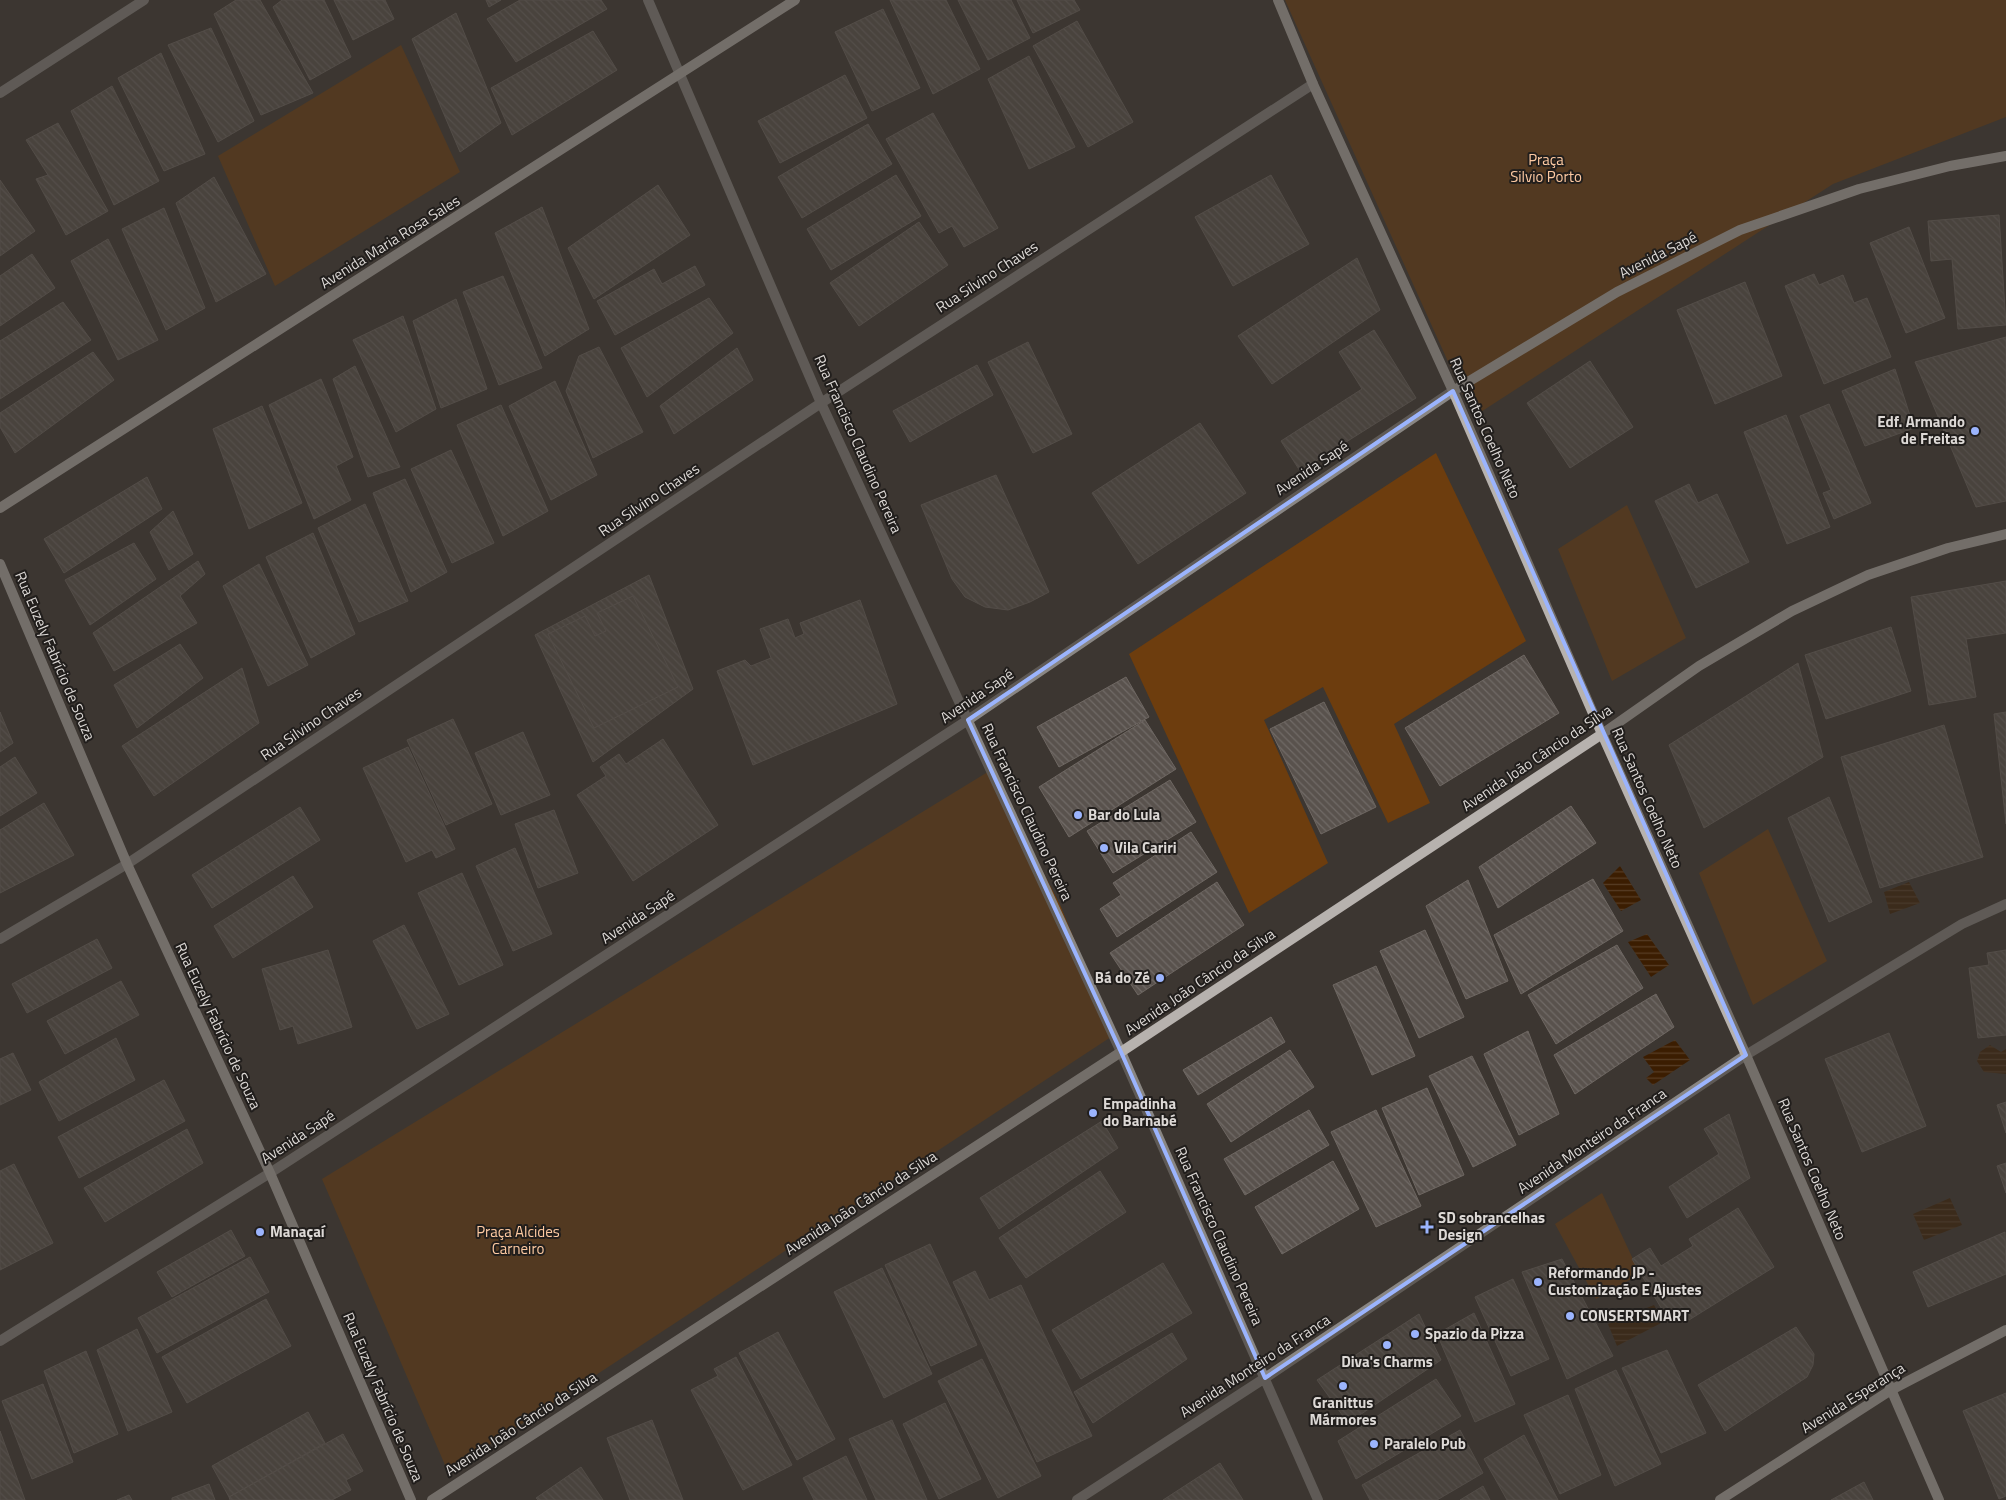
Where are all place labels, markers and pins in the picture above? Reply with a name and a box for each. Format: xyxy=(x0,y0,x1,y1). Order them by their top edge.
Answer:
place label: Edf. Armando de Freitas xyxy=(1877,410,1965,450)
marker: Edf. Armando de Freitas xyxy=(1969,425,1981,437)
place label: Bar do Lula xyxy=(1088,803,1161,826)
marker: Bar do Lula xyxy=(1072,809,1084,821)
place label: Vila Cariri xyxy=(1114,836,1177,859)
marker: Vila Cariri xyxy=(1098,842,1110,854)
place label: Bá do Zé xyxy=(1095,966,1150,989)
marker: Bá do Zé xyxy=(1154,972,1166,984)
place label: Empadinha do Barnabé xyxy=(1103,1092,1177,1132)
marker: Empadinha do Barnabé xyxy=(1087,1107,1099,1119)
place label: SD sobrancelhas Design xyxy=(1438,1206,1545,1246)
place label: Manaçaí xyxy=(270,1220,326,1243)
marker: SD sobrancelhas Design xyxy=(1420,1220,1434,1234)
marker: Manaçaí xyxy=(254,1226,266,1238)
place label: Reformando JP - Customização E Ajustes xyxy=(1548,1261,1702,1301)
marker: Reformando JP - Customização E Ajustes xyxy=(1532,1276,1544,1288)
place label: CONSERTSMART xyxy=(1580,1304,1689,1327)
marker: CONSERTSMART xyxy=(1564,1310,1576,1322)
place label: Spazio da Pizza xyxy=(1425,1322,1524,1345)
marker: Spazio da Pizza xyxy=(1409,1328,1421,1340)
marker: Diva's Charms xyxy=(1381,1339,1393,1351)
place label: Diva's Charms xyxy=(1341,1350,1433,1373)
marker: Granittus Mármores xyxy=(1337,1380,1349,1392)
place label: Granittus Mármores xyxy=(1310,1391,1377,1431)
place label: Paralelo Pub xyxy=(1384,1432,1466,1455)
marker: Paralelo Pub xyxy=(1368,1438,1380,1450)

